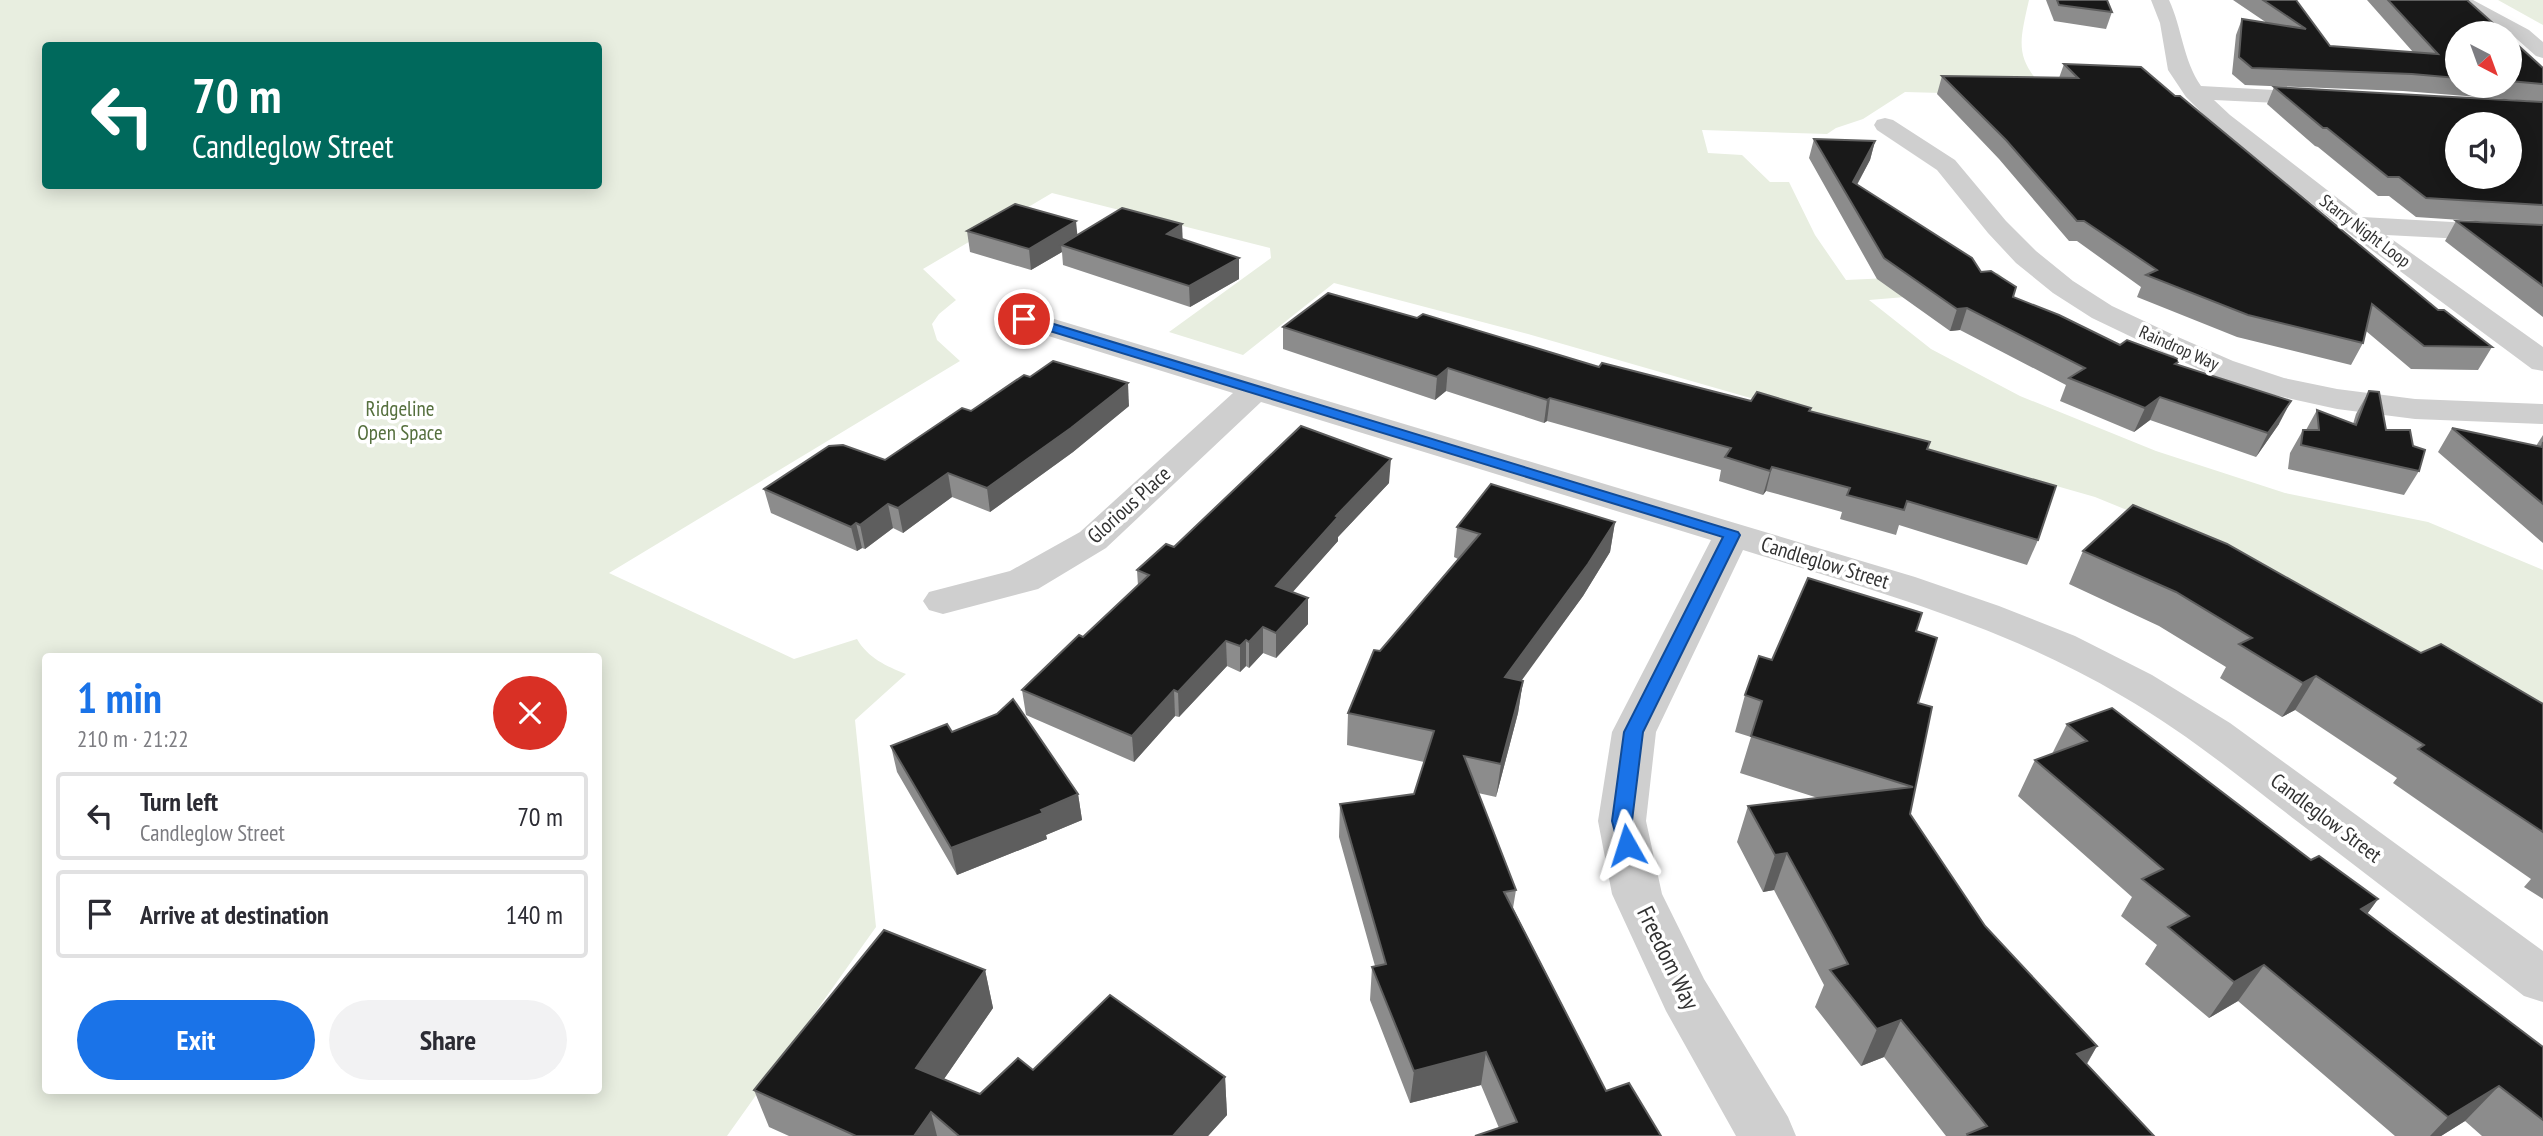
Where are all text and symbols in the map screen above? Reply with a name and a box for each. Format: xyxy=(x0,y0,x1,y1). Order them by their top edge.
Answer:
north arrow xyxy=(2445,21,2522,98)
map controls xyxy=(2445,21,2522,189)
text: 70 m xyxy=(192,63,281,127)
icon: left xyxy=(77,70,168,161)
button: sound xyxy=(2445,112,2522,189)
text: Candleglow Street xyxy=(192,125,393,167)
street label: Starry Night Loop xyxy=(2315,189,2415,272)
pin xyxy=(994,289,1054,349)
icon: arrive xyxy=(1005,300,1043,338)
street label: Raindrop Way xyxy=(2136,320,2223,375)
park label: Ridgeline Open Space xyxy=(357,395,443,446)
street label: Glorious Place xyxy=(1081,460,1176,549)
street label: Candleglow Street xyxy=(1758,530,1893,595)
text: 1 min xyxy=(77,670,162,725)
button: close xyxy=(493,676,567,750)
text: 210 m · 21:22 xyxy=(77,724,189,753)
street label: Candleglow Street xyxy=(2265,767,2387,868)
text: Turn left xyxy=(140,785,218,818)
icon: left xyxy=(81,797,119,835)
text: 70 m xyxy=(517,800,563,833)
position arrow xyxy=(1590,808,1664,882)
text: Candleglow Street xyxy=(140,818,285,847)
icon: arrive xyxy=(81,895,119,933)
text: Arrive at destination xyxy=(140,898,329,931)
text: 140 m xyxy=(505,898,563,931)
street label: Freedom Way xyxy=(1630,901,1707,1015)
button: Exit xyxy=(77,1000,315,1080)
button: Share xyxy=(329,1000,567,1080)

